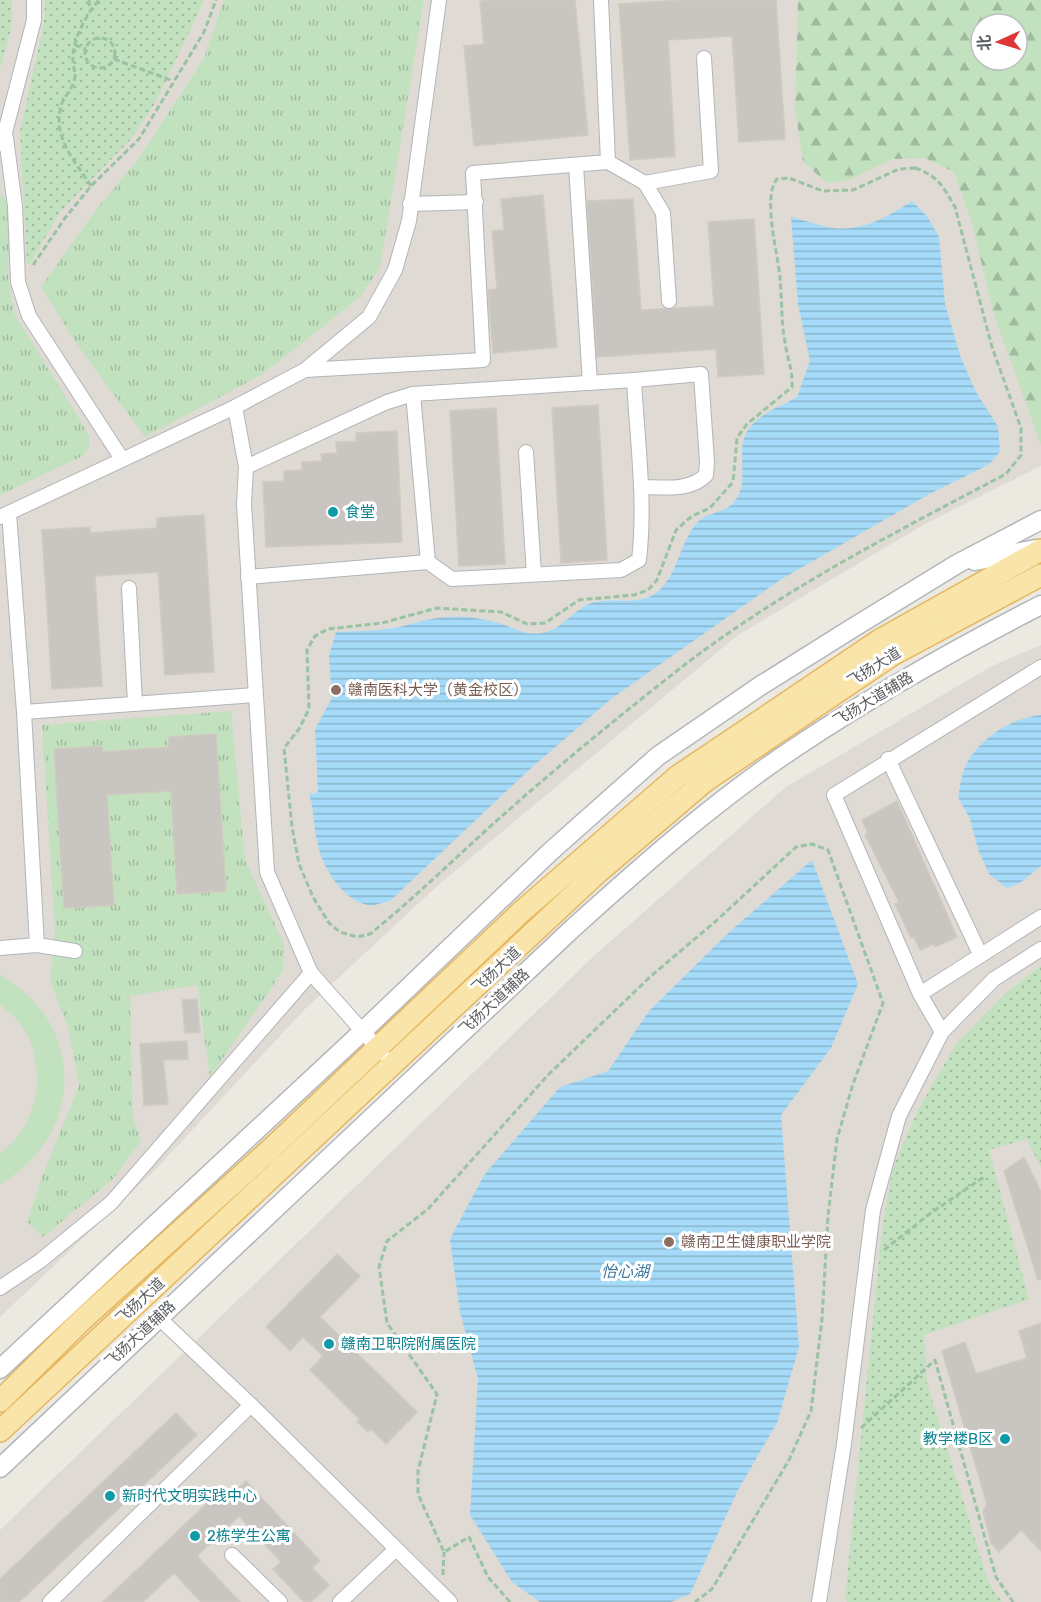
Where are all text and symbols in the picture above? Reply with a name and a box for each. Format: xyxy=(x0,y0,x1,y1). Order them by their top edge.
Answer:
north arrow xyxy=(969,12,1029,72)
text: 北 xyxy=(974,34,995,52)
place label: 食堂 xyxy=(345,503,375,521)
marker: 食堂 xyxy=(326,505,340,519)
street label: 飞扬大道 xyxy=(844,643,904,691)
street label: 飞扬大道辅路 xyxy=(830,668,916,730)
place label: 赣南医科大学（黄金校区） xyxy=(348,681,528,699)
marker: 赣南医科大学（黄金校区） xyxy=(329,683,343,697)
street label: 飞扬大道 xyxy=(468,943,524,997)
street label: 飞扬大道辅路 xyxy=(455,965,533,1039)
place label: 赣南卫生健康职业学院 xyxy=(681,1233,831,1251)
marker: 赣南卫生健康职业学院 xyxy=(662,1235,676,1249)
water label: 怡心湖 xyxy=(601,1262,652,1281)
street label: 飞扬大道 xyxy=(112,1274,168,1328)
street label: 飞扬大道辅路 xyxy=(101,1297,179,1371)
place label: 赣南卫职院附属医院 xyxy=(341,1335,476,1353)
marker: 赣南卫职院附属医院 xyxy=(322,1337,336,1351)
place label: 教学楼B区 xyxy=(923,1430,993,1448)
marker: 教学楼B区 xyxy=(998,1432,1012,1446)
place label: 新时代文明实践中心 xyxy=(122,1487,257,1505)
marker: 新时代文明实践中心 xyxy=(103,1489,117,1503)
place label: 2栋学生公寓 xyxy=(207,1527,291,1545)
marker: 2栋学生公寓 xyxy=(188,1529,202,1543)

